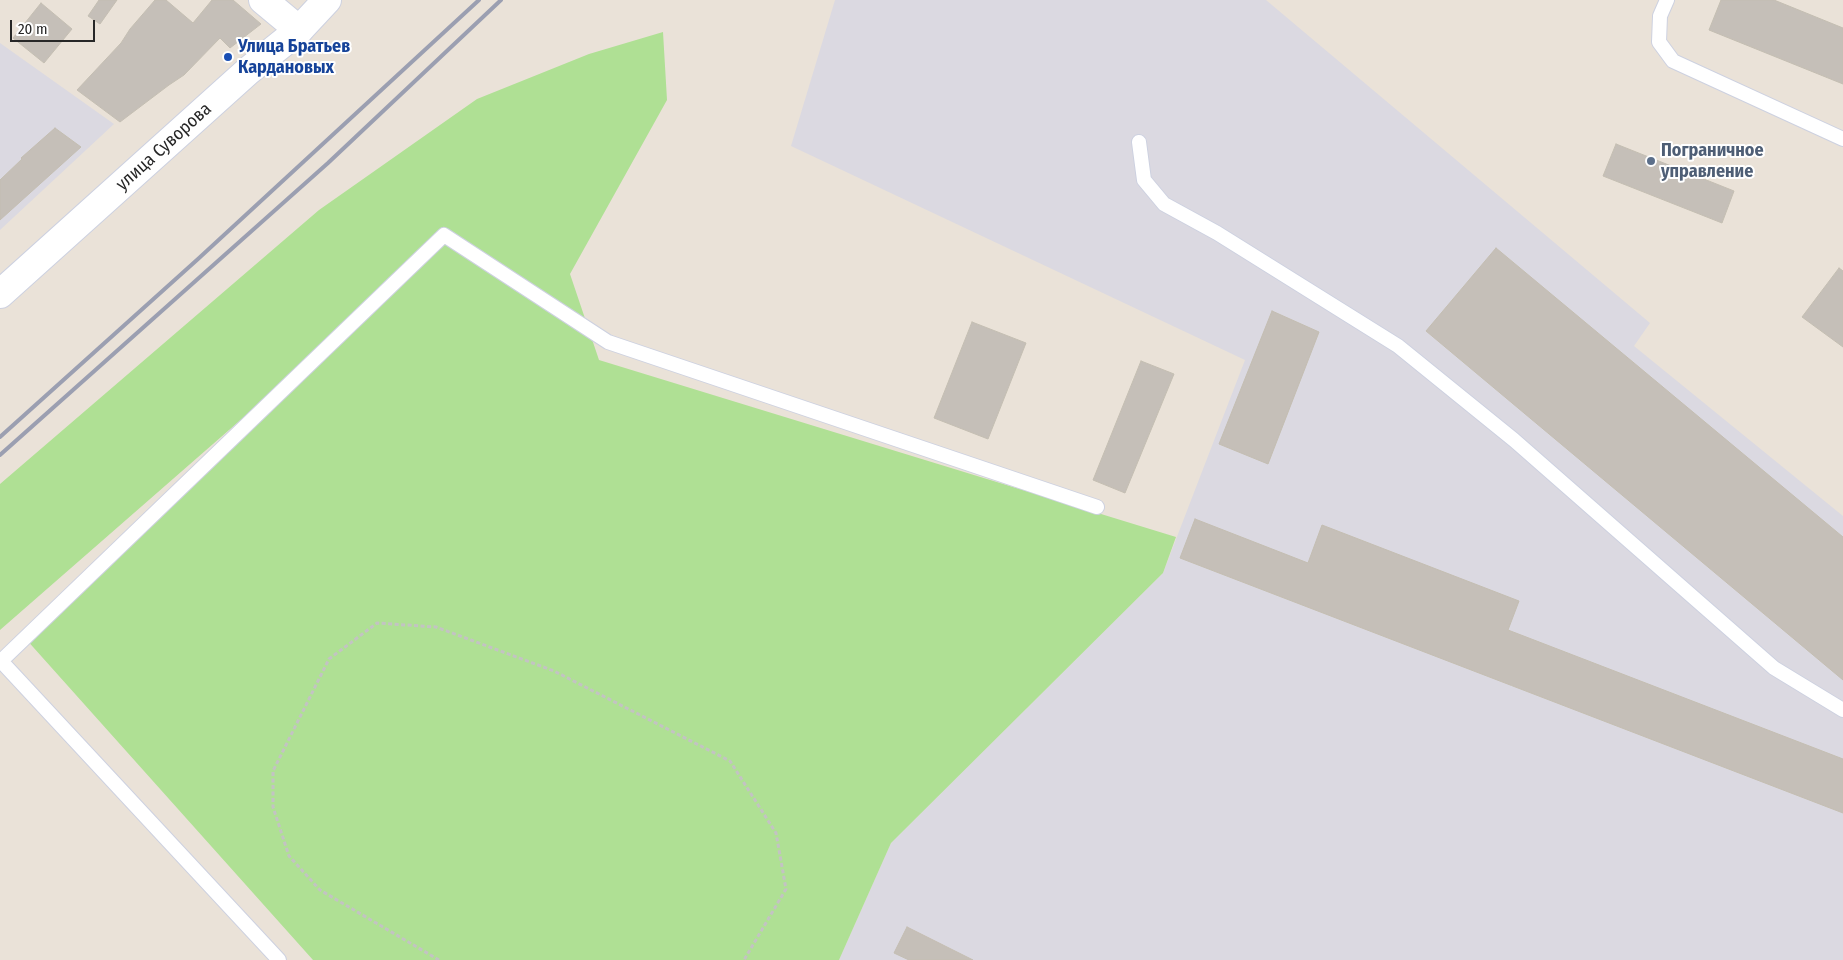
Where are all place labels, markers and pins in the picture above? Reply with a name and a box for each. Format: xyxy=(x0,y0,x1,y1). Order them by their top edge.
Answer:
place label: Улица Братьев Кардановых xyxy=(238,36,350,78)
marker: Улица Братьев Кардановых xyxy=(222,51,234,63)
place label: Пограничное управление xyxy=(1661,140,1764,182)
marker: Пограничное управление xyxy=(1645,155,1657,167)

